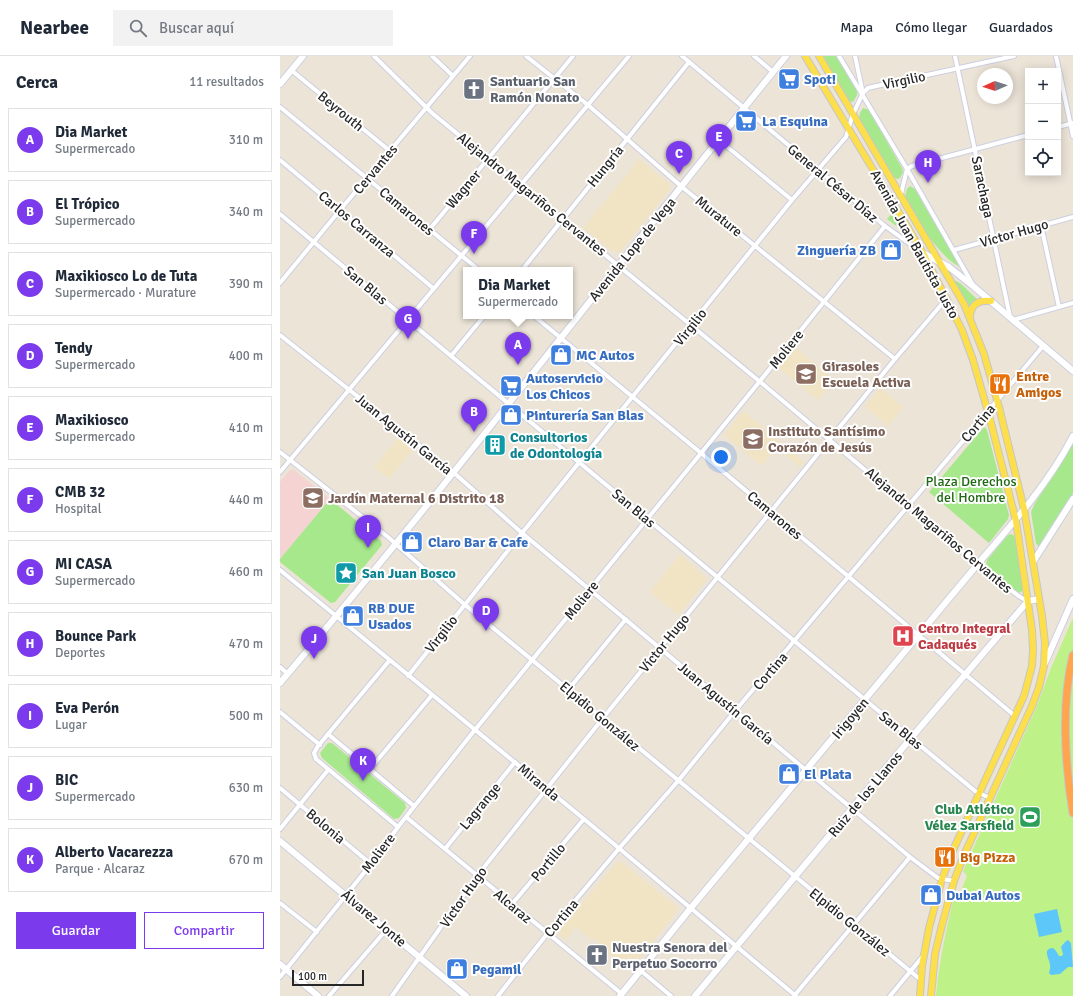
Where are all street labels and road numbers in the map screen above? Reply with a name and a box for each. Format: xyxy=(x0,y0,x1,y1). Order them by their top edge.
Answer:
street label: Virgilio xyxy=(881,68,927,93)
street label: Beyrouth xyxy=(314,88,367,135)
street label: Alejandro Magariños Cervantes xyxy=(454,129,610,260)
street label: Cervantes xyxy=(350,141,401,198)
street label: General César Díaz xyxy=(784,141,881,226)
street label: Hungría xyxy=(584,142,627,190)
street label: Sarachaga xyxy=(968,155,997,220)
street label: Wagner xyxy=(442,166,485,212)
street label: Avenida Juan Bautista Justo xyxy=(866,167,963,322)
street label: Camarones xyxy=(376,183,438,239)
street label: Carlos Carranza xyxy=(315,187,398,261)
street label: Murature xyxy=(692,192,746,240)
street label: Avenida Lope de Vega xyxy=(585,194,679,305)
street label: Víctor Hugo xyxy=(978,216,1050,251)
street label: San Blas xyxy=(341,262,391,308)
street label: Virgilio xyxy=(670,305,711,349)
street label: Moliere xyxy=(766,326,807,372)
street label: Juan Agustín García xyxy=(352,390,455,479)
street label: Cortina xyxy=(958,401,999,446)
street label: Alejandro Magariños Cervantes xyxy=(862,464,1016,597)
street label: San Blas xyxy=(609,485,659,531)
street label: Camarones xyxy=(744,487,806,543)
street label: Moliere xyxy=(561,577,602,623)
street label: Víctor Hugo xyxy=(636,611,693,676)
street label: Virgilio xyxy=(421,612,461,657)
street label: Cortina xyxy=(749,649,791,694)
street label: Juan Agustín García xyxy=(674,658,777,748)
street label: Elpidio González xyxy=(556,678,643,755)
street label: Irigoyen xyxy=(828,694,873,742)
street label: San Blas xyxy=(875,708,926,753)
street label: Ruiz de los Llanos xyxy=(825,748,906,840)
street label: Miranda xyxy=(514,760,563,805)
street label: Lagrange xyxy=(456,779,505,833)
street label: Bolonia xyxy=(303,805,349,848)
street label: Moliere xyxy=(358,830,399,877)
street label: Portillo xyxy=(528,840,569,885)
street label: Víctor Hugo xyxy=(436,864,491,931)
street label: Elpidio González xyxy=(806,885,894,960)
street label: Álvarez Jonte xyxy=(338,886,410,951)
street label: Alcaraz xyxy=(490,886,535,927)
street label: Cortina xyxy=(541,896,582,941)

